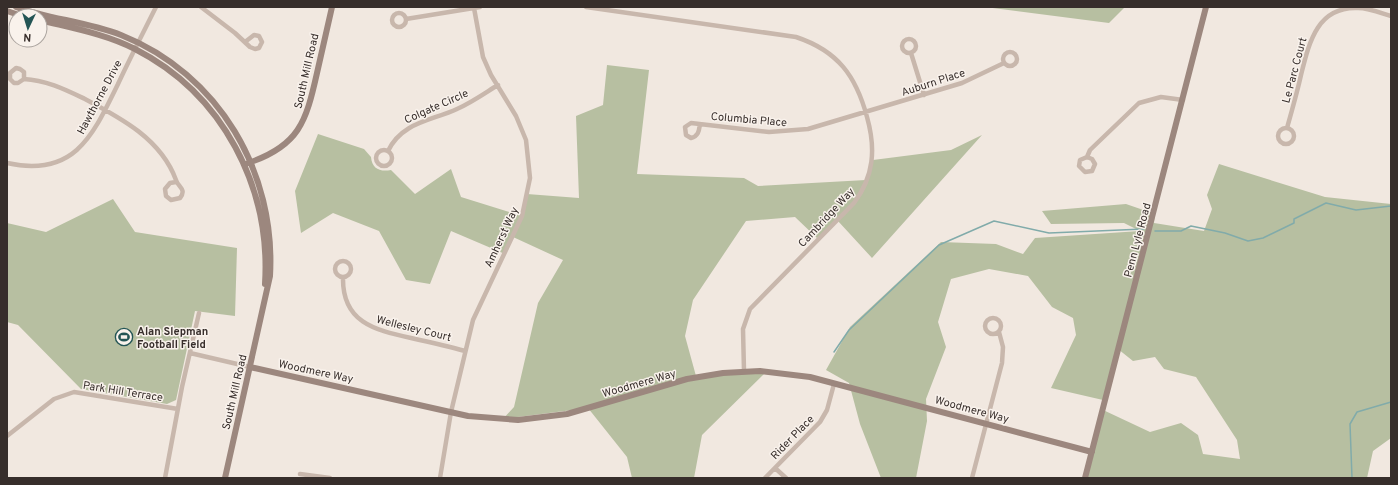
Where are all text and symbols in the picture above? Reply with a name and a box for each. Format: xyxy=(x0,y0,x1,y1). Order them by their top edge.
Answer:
north arrow xyxy=(8,8,48,48)
text: N xyxy=(23,30,32,44)
street label: South Mill Road xyxy=(292,32,322,110)
street label: Le Parc Court xyxy=(1279,36,1310,105)
street label: Hawthorne Drive xyxy=(74,58,125,137)
street label: Auburn Place xyxy=(900,66,967,100)
street label: Colgate Circle xyxy=(402,86,471,127)
street label: Columbia Place xyxy=(710,110,788,130)
street label: Cambridge Way xyxy=(795,185,858,250)
street label: Penn Lyle Road xyxy=(1121,202,1155,279)
street label: Amherst Way xyxy=(482,205,522,270)
street label: Wellesley Court xyxy=(375,313,453,345)
place label: Alan Slepman Football Field xyxy=(137,325,208,352)
sports icon: Alan Slepman Football Field xyxy=(114,327,134,347)
street label: South Mill Road xyxy=(220,353,250,431)
street label: Woodmere Way xyxy=(277,357,355,387)
street label: Woodmere Way xyxy=(601,367,678,401)
street label: Park Hill Terrace xyxy=(82,379,164,405)
street label: Woodmere Way xyxy=(933,393,1011,427)
street label: Rider Place xyxy=(768,412,817,463)

